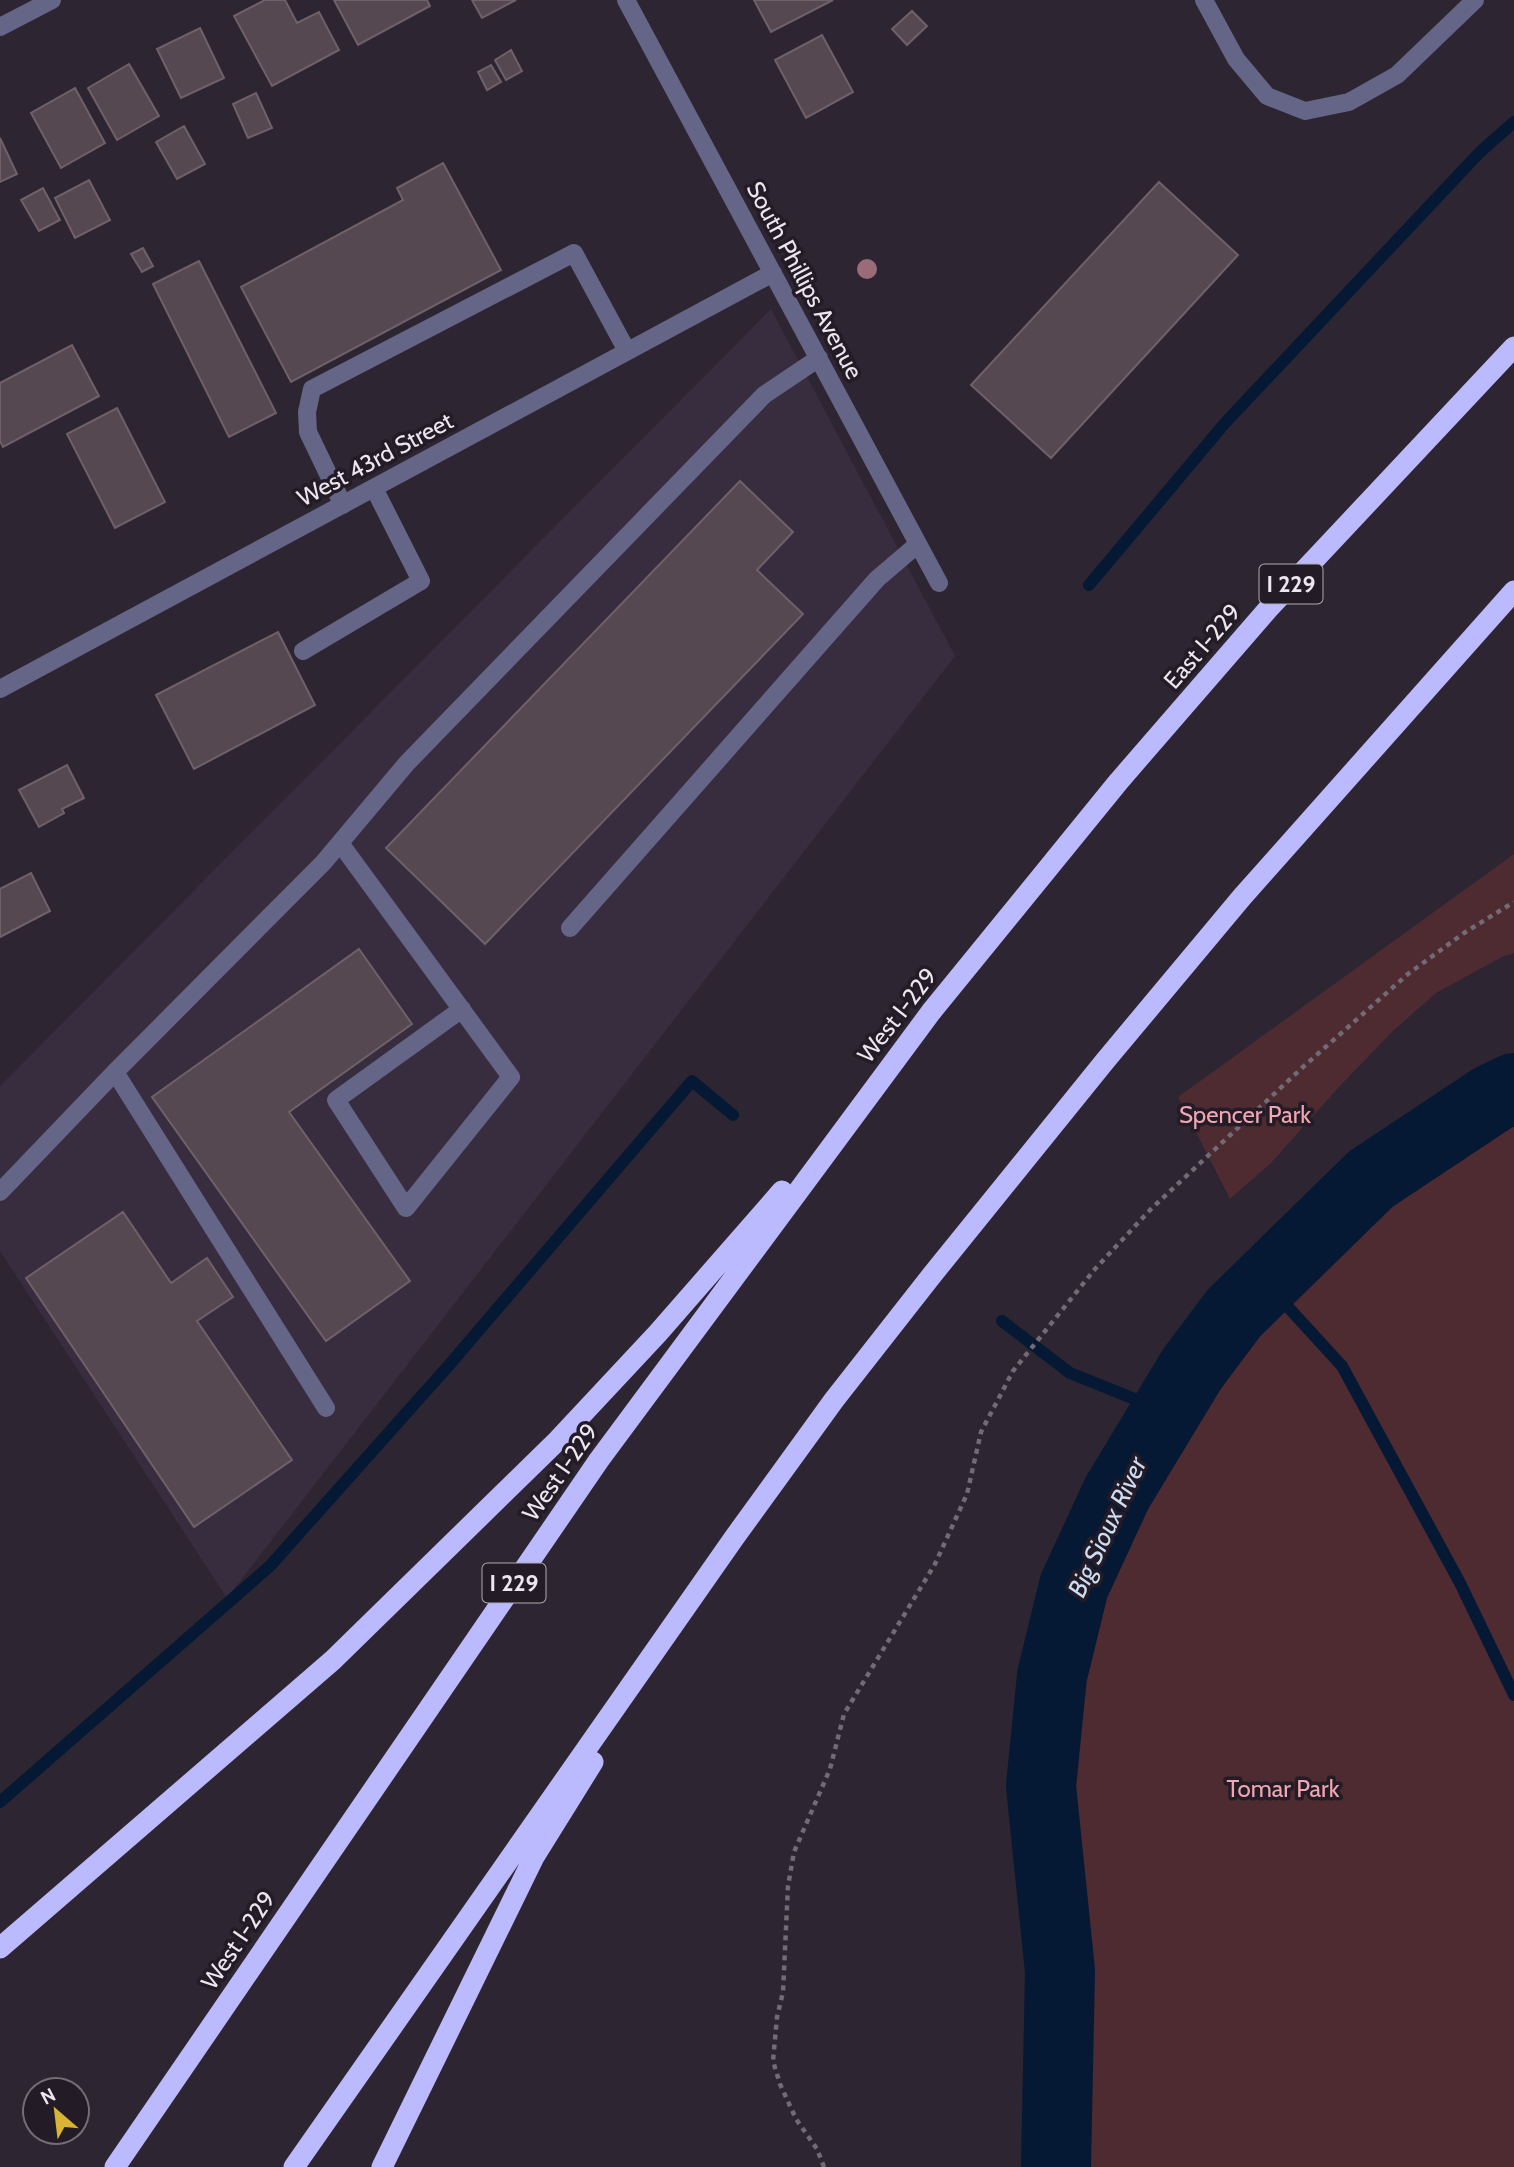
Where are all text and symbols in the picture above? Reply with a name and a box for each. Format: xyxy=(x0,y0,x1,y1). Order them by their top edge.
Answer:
street label: South Phillips Avenue xyxy=(741,176,869,384)
street label: West 43rd Street xyxy=(292,406,458,512)
road number: I 229 xyxy=(1260,564,1322,604)
street label: East I-229 xyxy=(1157,598,1247,694)
street label: West I-229 xyxy=(851,962,943,1068)
park label: Spencer Park xyxy=(1179,1100,1311,1129)
street label: West I-229 xyxy=(516,1418,604,1526)
water label: Big Sioux River xyxy=(1061,1451,1154,1602)
road number: I 229 xyxy=(482,1564,546,1602)
park label: Tomar Park xyxy=(1227,1774,1340,1803)
street label: West I-229 xyxy=(195,1885,281,1995)
north arrow xyxy=(21,2076,91,2146)
text: N xyxy=(37,2083,60,2110)

